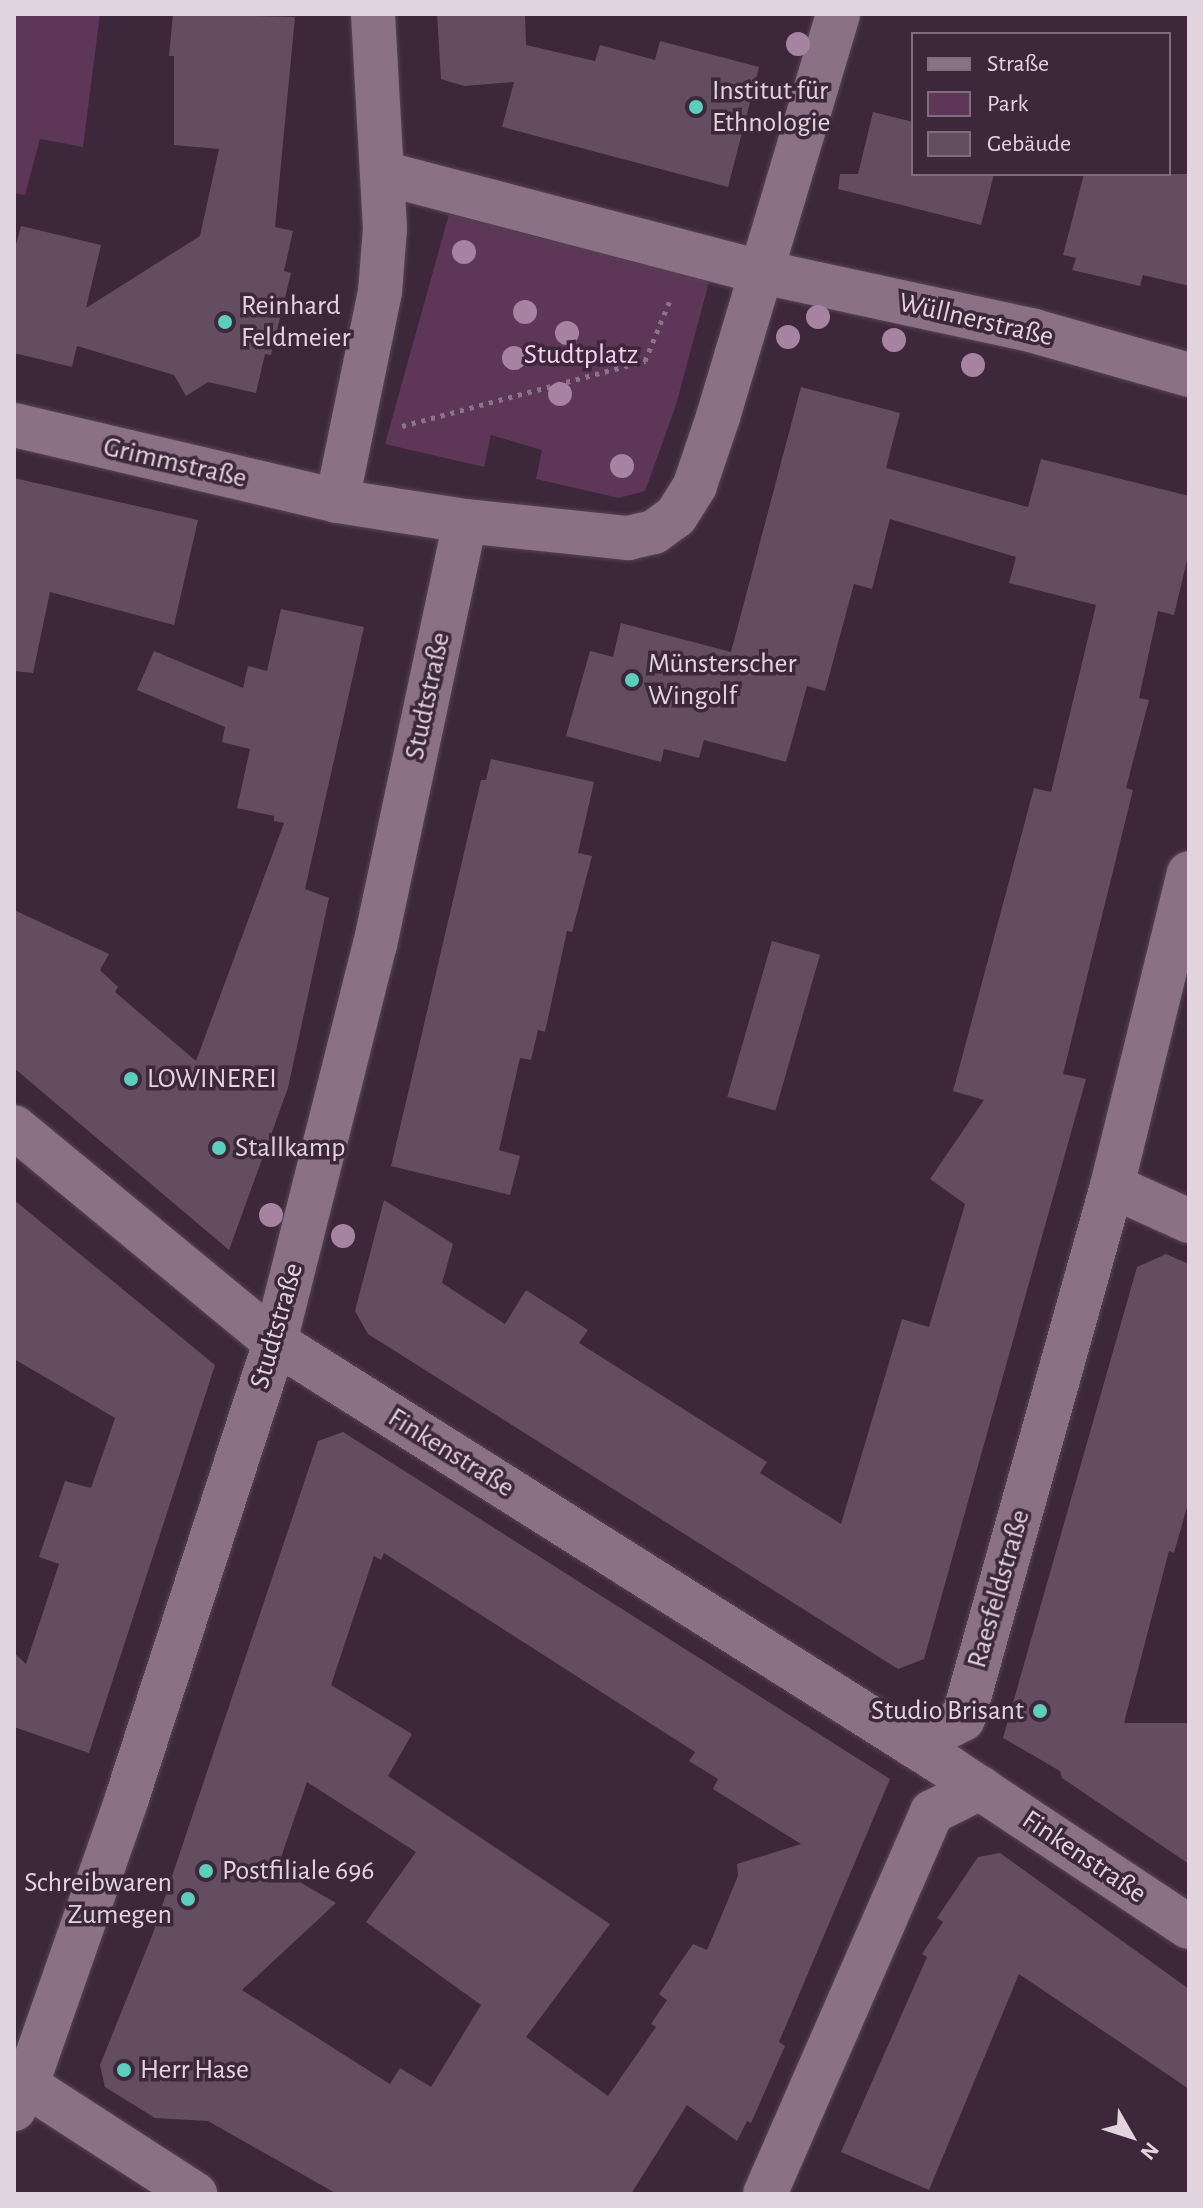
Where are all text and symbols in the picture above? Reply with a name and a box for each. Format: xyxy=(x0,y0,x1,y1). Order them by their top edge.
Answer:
legend xyxy=(911,32,1171,176)
text: Straße xyxy=(987,52,1049,76)
place label: Institut für Ethnologie xyxy=(712,74,830,140)
text: Park xyxy=(987,92,1028,116)
marker: Institut für Ethnologie xyxy=(687,98,705,116)
text: Gebäude xyxy=(987,132,1071,156)
street label: Wüllnerstraße xyxy=(895,286,1057,354)
place label: Reinhard Feldmeier xyxy=(241,289,351,355)
marker: Reinhard Feldmeier xyxy=(216,313,234,331)
park label: Studtplatz xyxy=(524,338,638,372)
street label: Grimmstraße xyxy=(100,430,250,496)
street label: Studtstraße xyxy=(398,629,458,763)
place label: Münsterscher Wingolf xyxy=(648,647,796,713)
marker: Münsterscher Wingolf xyxy=(623,671,641,689)
place label: LOWINEREI xyxy=(147,1062,277,1096)
marker: LOWINEREI xyxy=(122,1070,140,1088)
place label: Stallkamp xyxy=(235,1131,345,1165)
marker: Stallkamp xyxy=(210,1139,228,1157)
street label: Studtstraße xyxy=(243,1259,311,1393)
street label: Finkenstraße xyxy=(382,1401,520,1505)
street label: Raesfeldstraße xyxy=(960,1506,1038,1672)
place label: Studio Brisant xyxy=(871,1694,1024,1728)
marker: Studio Brisant xyxy=(1031,1702,1049,1720)
street label: Finkenstraße xyxy=(1016,1803,1152,1911)
place label: Postfiliale 696 xyxy=(222,1854,375,1888)
marker: Postfiliale 696 xyxy=(197,1862,215,1880)
place label: Schreibwaren Zumegen xyxy=(24,1866,172,1932)
marker: Schreibwaren Zumegen xyxy=(179,1890,197,1908)
place label: Herr Hase xyxy=(140,2053,249,2087)
marker: Herr Hase xyxy=(115,2061,133,2079)
north arrow xyxy=(1091,2096,1171,2176)
text: N xyxy=(1136,2138,1163,2164)

